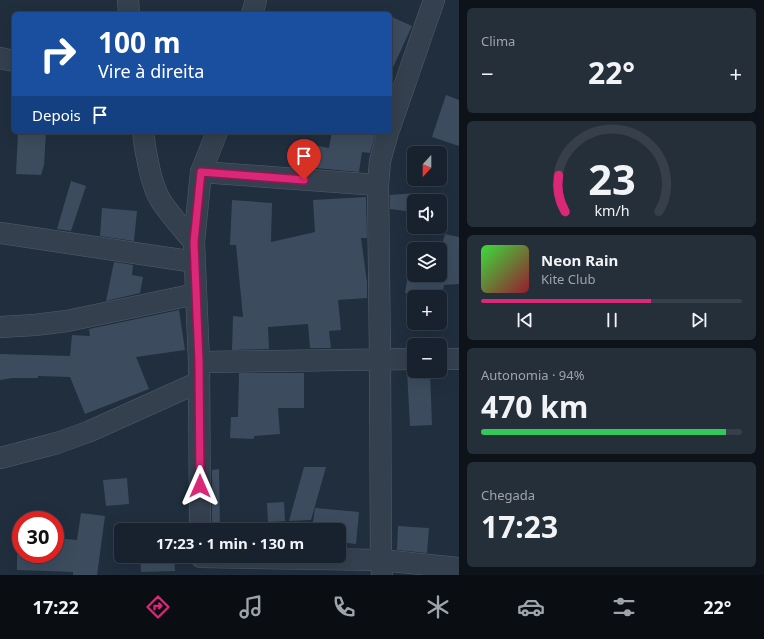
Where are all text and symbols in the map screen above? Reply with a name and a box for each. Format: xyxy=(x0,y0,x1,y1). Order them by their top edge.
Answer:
text: 100 m xyxy=(98,23,181,61)
icon: right xyxy=(32,28,84,80)
text: Clima xyxy=(481,32,515,50)
text: 22° xyxy=(588,52,635,93)
text: − xyxy=(481,58,494,88)
text: + xyxy=(729,58,742,88)
text: Vire à direita xyxy=(98,59,204,83)
icon: arrive xyxy=(89,104,111,126)
text: Depois xyxy=(32,105,81,125)
pin xyxy=(287,139,321,180)
icon: arrive xyxy=(293,145,315,167)
north arrow xyxy=(407,146,447,186)
map controls xyxy=(407,146,447,378)
text: 23 xyxy=(588,151,635,207)
button: sound xyxy=(407,194,447,234)
text: km/h xyxy=(594,201,629,220)
button: layers xyxy=(407,242,447,282)
text: Neon Rain xyxy=(541,250,618,270)
text: Kite Club xyxy=(541,270,595,288)
button: + xyxy=(407,290,447,330)
icon: previous xyxy=(514,309,536,331)
icon: pause xyxy=(601,309,623,331)
icon: next xyxy=(688,309,710,331)
button: − xyxy=(407,338,447,378)
text: Autonomia · 94% xyxy=(481,366,585,384)
text: 470 km xyxy=(481,386,588,427)
position arrow xyxy=(179,465,221,507)
text: Chegada xyxy=(481,486,535,504)
text: 17:23 xyxy=(481,506,558,547)
speed limit sign: 30 xyxy=(12,511,64,563)
text: 17:23 · 1 min · 130 m xyxy=(156,533,304,553)
icon: directions xyxy=(144,593,172,621)
icon: music xyxy=(237,593,265,621)
icon: phone xyxy=(330,593,358,621)
icon: climate xyxy=(424,593,452,621)
icon: car xyxy=(517,593,545,621)
icon: filters xyxy=(610,593,638,621)
text: 17:22 xyxy=(33,595,79,619)
text: 22° xyxy=(703,595,731,619)

